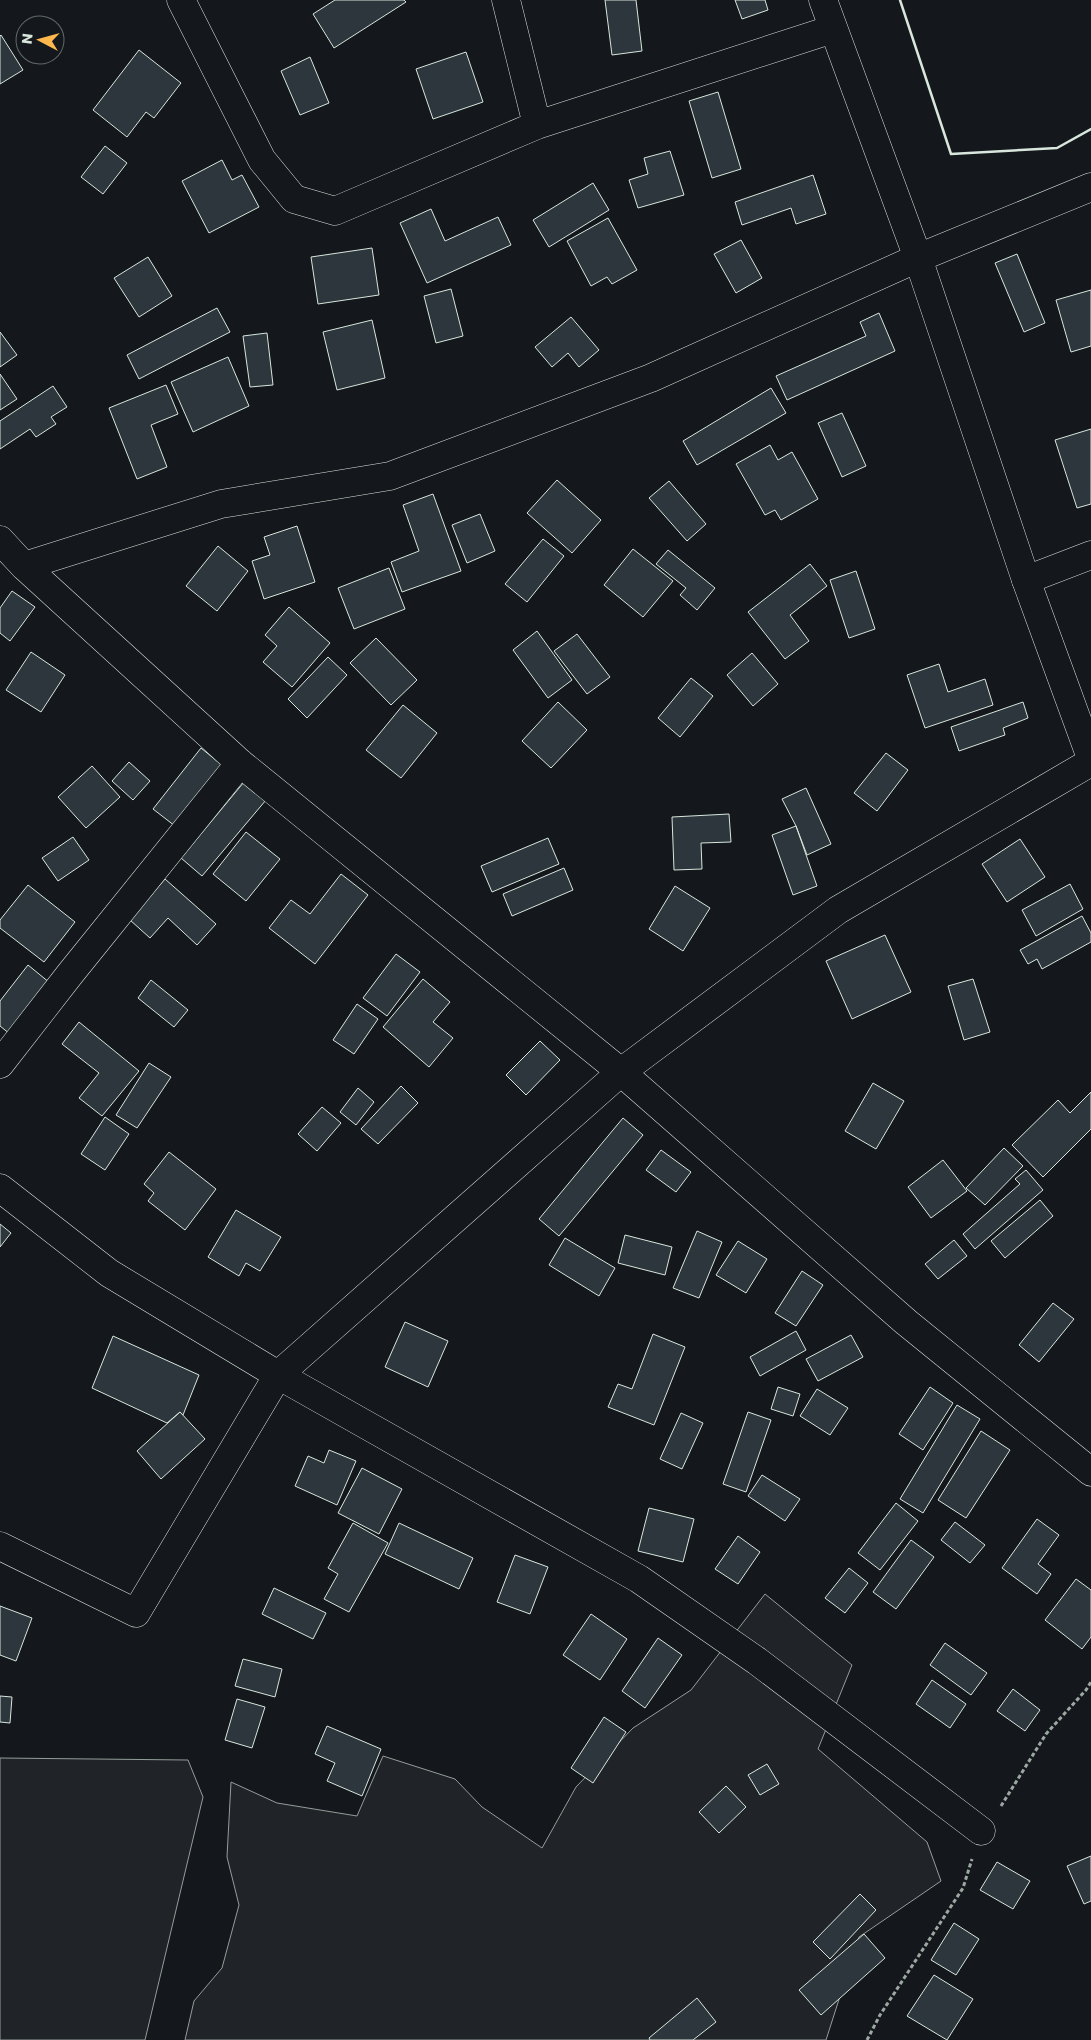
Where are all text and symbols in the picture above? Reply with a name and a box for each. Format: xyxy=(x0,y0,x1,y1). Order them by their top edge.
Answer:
north arrow xyxy=(15,15,65,65)
text: N xyxy=(17,32,38,45)

